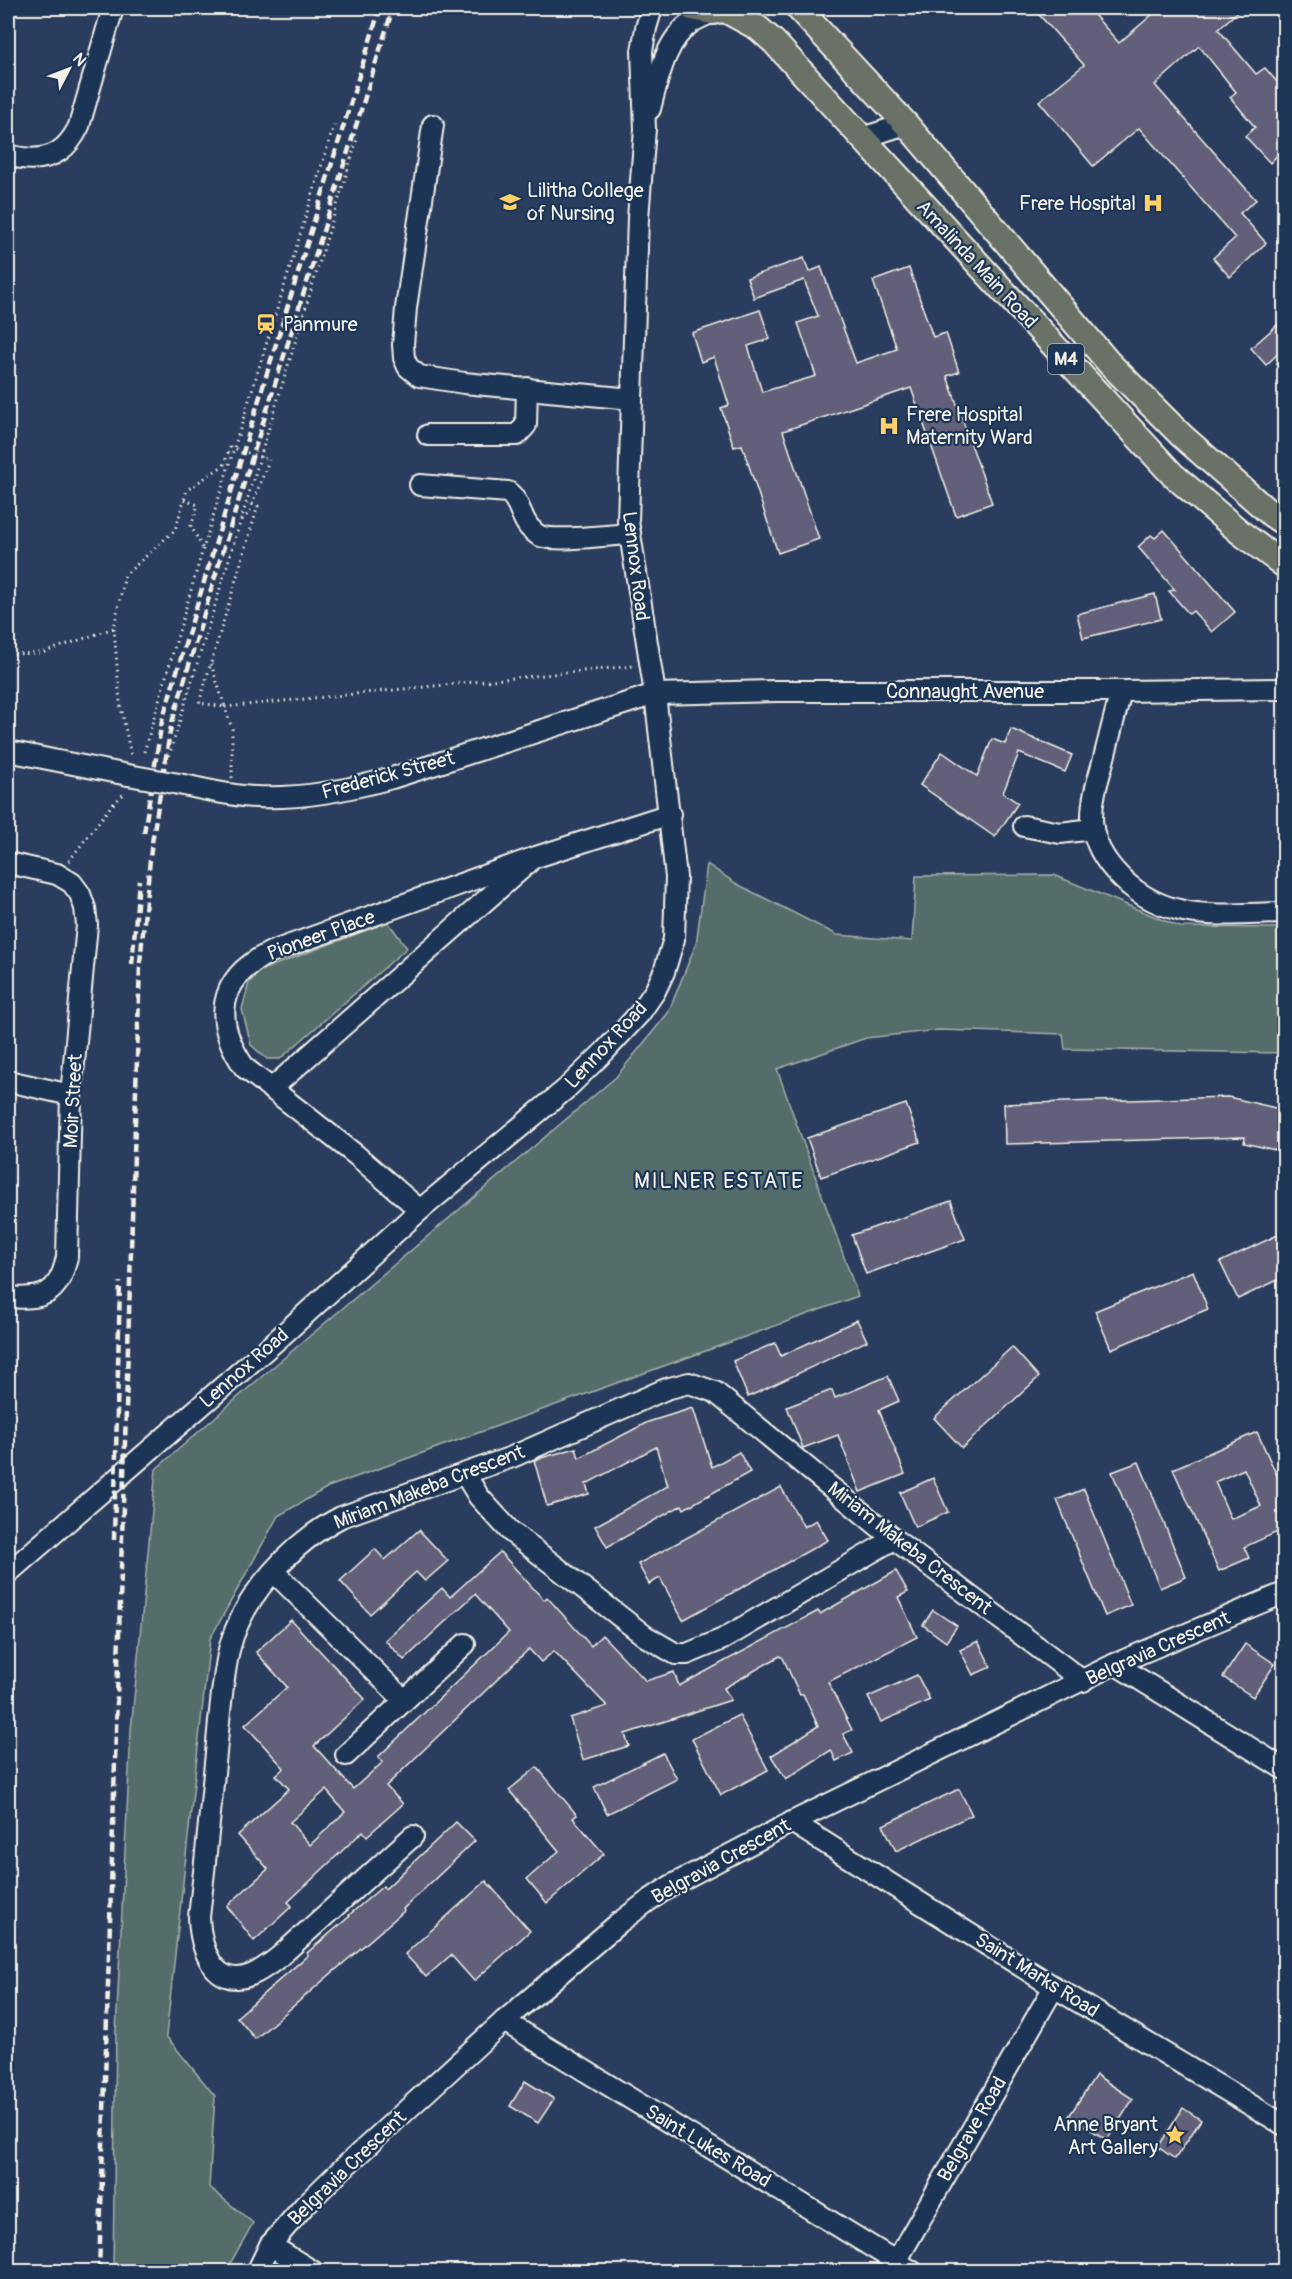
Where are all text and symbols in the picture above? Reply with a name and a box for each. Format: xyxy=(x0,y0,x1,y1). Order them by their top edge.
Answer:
north arrow xyxy=(39,39,99,99)
text: N xyxy=(68,49,91,70)
place label: Lilitha College of Nursing xyxy=(527,178,644,226)
school or university icon: Lilitha College of Nursing xyxy=(498,190,522,214)
place label: Frere Hospital xyxy=(1019,191,1136,216)
hospital icon: Frere Hospital xyxy=(1141,191,1165,215)
street label: Amalinda Main Road xyxy=(911,195,1043,333)
station icon: Panmure xyxy=(254,312,278,336)
place label: Panmure xyxy=(283,312,358,337)
road number: M4 xyxy=(1048,344,1084,374)
place label: Frere Hospital Maternity Ward xyxy=(906,402,1033,450)
hospital icon: Frere Hospital Maternity Ward xyxy=(877,414,901,438)
street label: Lennox Road xyxy=(617,510,655,622)
street label: Connaught Avenue xyxy=(886,679,1044,704)
street label: Frederick Street xyxy=(319,745,458,805)
street label: Pioneer Place xyxy=(264,904,378,966)
street label: Lennox Road xyxy=(559,996,653,1094)
street label: Moir Street xyxy=(58,1052,88,1149)
district label: MILNER ESTATE xyxy=(634,1167,804,1195)
street label: Lennox Road xyxy=(194,1322,294,1414)
street label: Miriam Makeba Crescent xyxy=(330,1439,529,1535)
street label: Miriam Makeba Crescent xyxy=(823,1476,998,1621)
street label: Belgravia Crescent xyxy=(1082,1605,1235,1691)
street label: Belgravia Crescent xyxy=(647,1812,796,1910)
street label: Saint Marks Road xyxy=(970,1927,1104,2023)
street label: Belgrave Road xyxy=(932,2072,1012,2186)
street label: Saint Lukes Road xyxy=(641,2099,775,2193)
street label: Belgravia Crescent xyxy=(282,2104,412,2231)
place label: Anne Bryant Art Gallery xyxy=(1053,2112,1159,2160)
place icon: Anne Bryant Art Gallery xyxy=(1163,2123,1187,2147)

